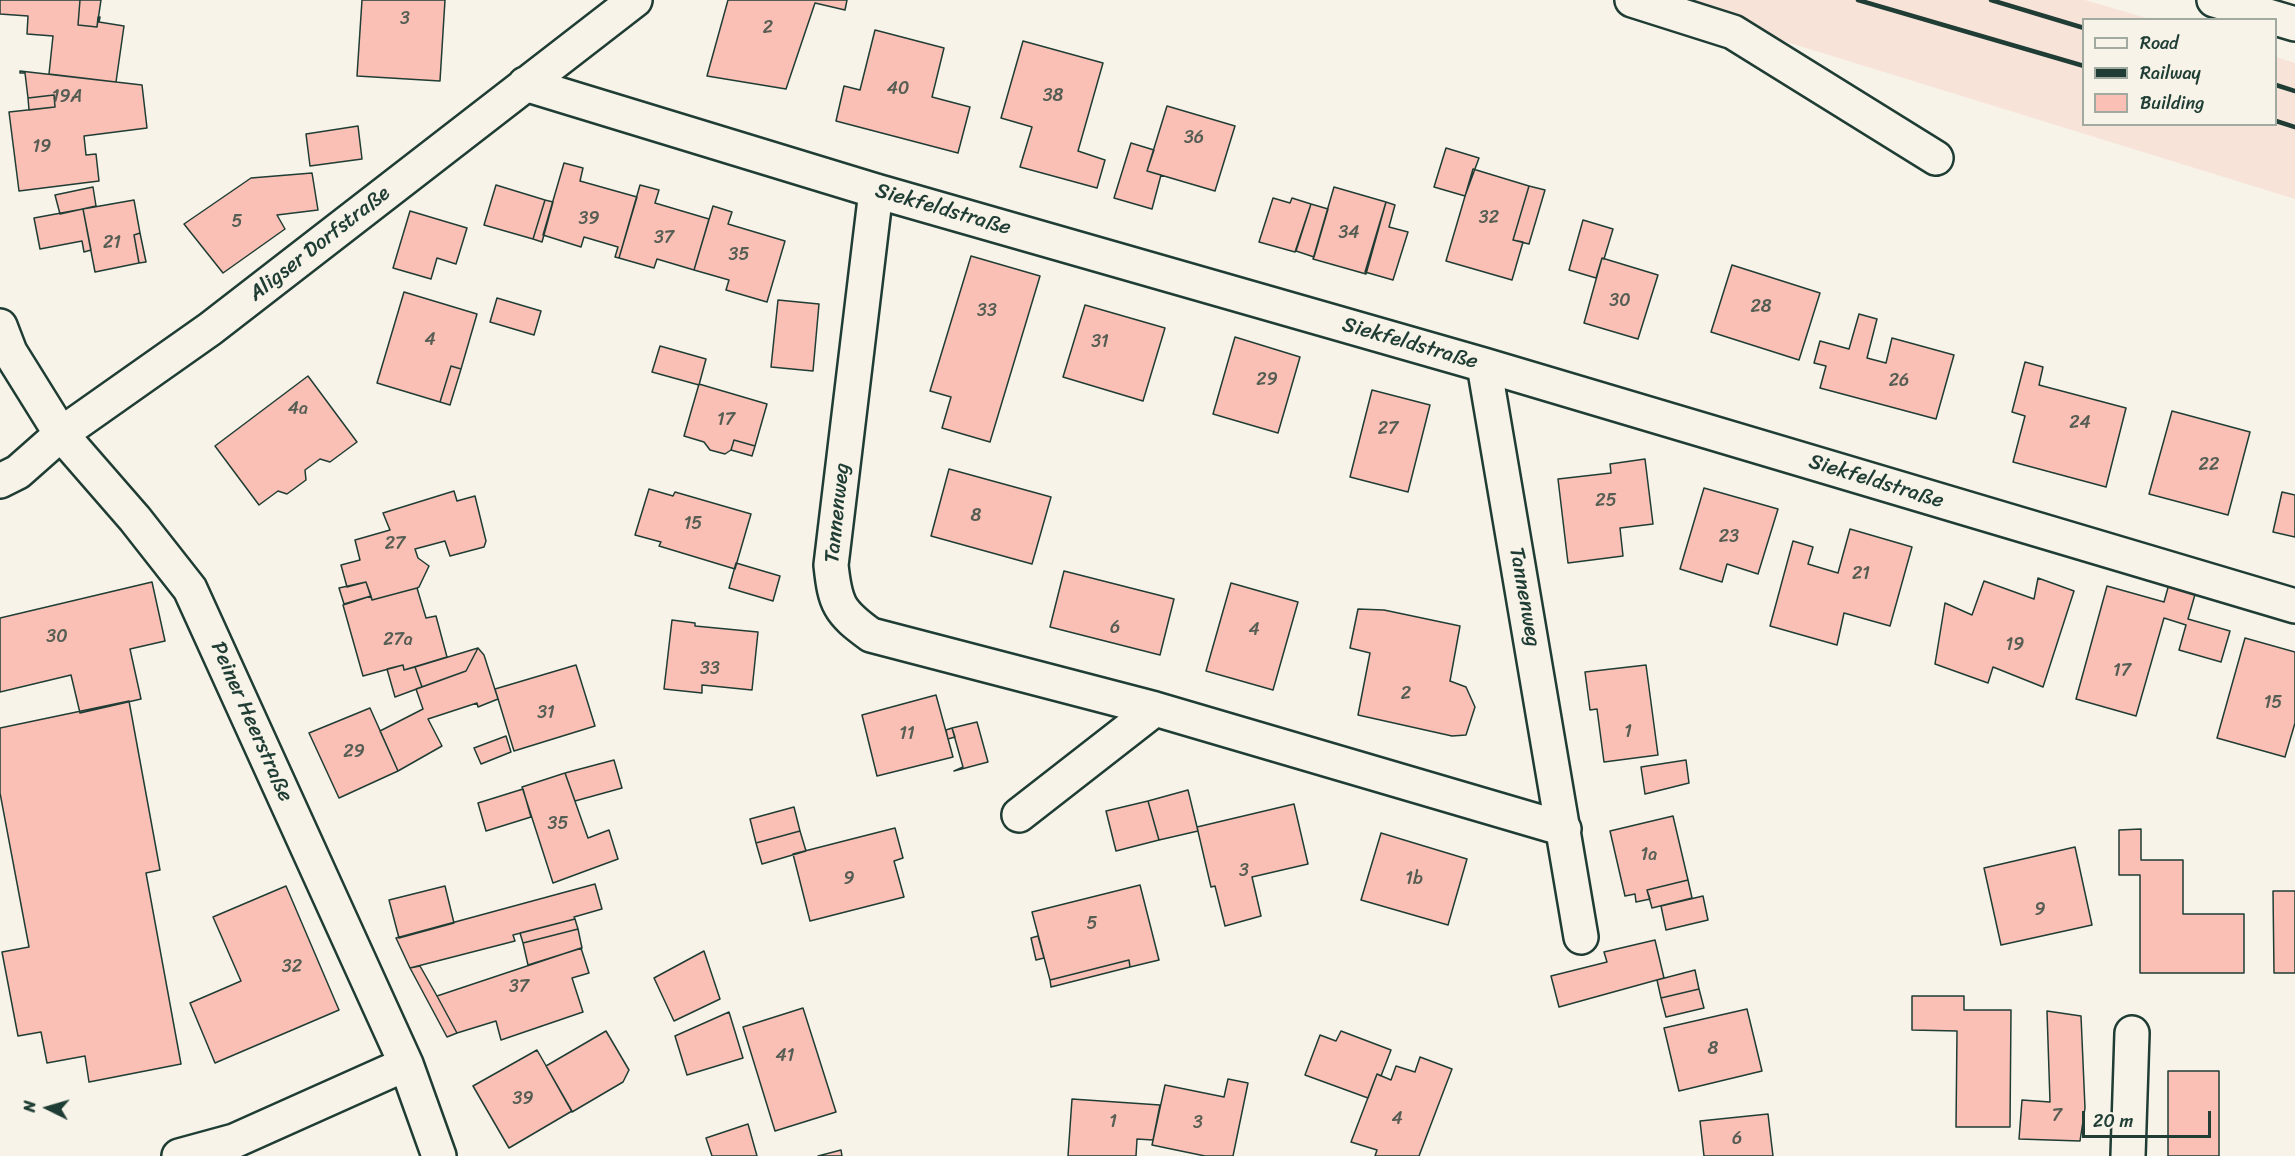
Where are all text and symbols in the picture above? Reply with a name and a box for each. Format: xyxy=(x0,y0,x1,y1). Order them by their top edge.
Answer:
house number: 3 xyxy=(400,8,410,30)
house number: 2 xyxy=(763,17,773,39)
legend xyxy=(2082,18,2277,126)
text: Road xyxy=(2140,27,2179,59)
text: Railway xyxy=(2140,57,2201,89)
house number: 40 xyxy=(887,78,909,100)
house number: 38 xyxy=(1043,85,1063,107)
house number: 19A xyxy=(52,86,82,108)
text: Building xyxy=(2140,87,2204,119)
house number: 36 xyxy=(1184,127,1204,149)
house number: 19 xyxy=(33,136,51,158)
street label: Siekfeldstraße xyxy=(872,179,1014,241)
street label: Aligser Dorfstraße xyxy=(244,181,396,307)
house number: 32 xyxy=(1479,207,1499,229)
house number: 39 xyxy=(579,208,599,230)
house number: 5 xyxy=(232,211,242,233)
house number: 34 xyxy=(1338,222,1360,244)
house number: 37 xyxy=(654,227,674,249)
house number: 21 xyxy=(103,232,121,254)
house number: 35 xyxy=(729,244,749,266)
house number: 30 xyxy=(1609,290,1631,312)
house number: 28 xyxy=(1750,296,1772,318)
house number: 33 xyxy=(977,300,997,322)
street label: Siekfeldstraße xyxy=(1339,313,1481,375)
house number: 4 xyxy=(424,329,436,351)
house number: 31 xyxy=(1091,331,1109,353)
house number: 29 xyxy=(1256,369,1278,391)
house number: 26 xyxy=(1889,370,1909,392)
house number: 4a xyxy=(288,398,308,420)
house number: 17 xyxy=(717,409,735,431)
house number: 24 xyxy=(2069,412,2091,434)
house number: 27 xyxy=(1378,418,1398,440)
street label: Siekfeldstraße xyxy=(1805,450,1947,514)
house number: 22 xyxy=(2199,454,2219,476)
street label: Tannenweg xyxy=(820,462,856,564)
house number: 25 xyxy=(1595,490,1617,512)
house number: 8 xyxy=(971,505,981,527)
house number: 15 xyxy=(684,513,702,535)
house number: 23 xyxy=(1719,526,1739,548)
house number: 27 xyxy=(385,533,405,555)
street label: Tannenweg xyxy=(1503,545,1545,649)
house number: 21 xyxy=(1852,563,1870,585)
house number: 6 xyxy=(1110,617,1120,639)
house number: 4 xyxy=(1248,619,1260,641)
house number: 30 xyxy=(46,626,68,648)
house number: 27a xyxy=(383,629,413,651)
house number: 19 xyxy=(2006,634,2024,656)
street label: Peiner Heerstraße xyxy=(204,638,298,806)
house number: 33 xyxy=(700,658,720,680)
house number: 17 xyxy=(2113,660,2131,682)
house number: 2 xyxy=(1401,683,1411,705)
house number: 15 xyxy=(2264,692,2282,714)
house number: 31 xyxy=(537,702,555,724)
house number: 1 xyxy=(1624,721,1632,743)
house number: 11 xyxy=(899,723,915,745)
house number: 29 xyxy=(343,741,365,763)
house number: 35 xyxy=(548,813,568,835)
house number: 1a xyxy=(1641,844,1657,866)
house number: 3 xyxy=(1239,860,1249,882)
house number: 9 xyxy=(843,868,855,890)
house number: 1b xyxy=(1405,868,1423,890)
house number: 9 xyxy=(2034,899,2046,921)
house number: 5 xyxy=(1087,913,1097,935)
house number: 32 xyxy=(282,956,302,978)
house number: 37 xyxy=(509,976,529,998)
house number: 8 xyxy=(1708,1038,1718,1060)
house number: 41 xyxy=(776,1045,794,1067)
north arrow xyxy=(18,1078,78,1138)
house number: 39 xyxy=(513,1088,533,1110)
scale bar xyxy=(2085,1099,2214,1137)
text: N xyxy=(15,1100,44,1113)
house number: 7 xyxy=(2052,1105,2062,1127)
text: 20 m xyxy=(2093,1105,2133,1137)
house number: 4 xyxy=(1391,1108,1403,1130)
house number: 1 xyxy=(1109,1111,1117,1133)
house number: 3 xyxy=(1193,1112,1203,1134)
house number: 6 xyxy=(1732,1128,1742,1150)

